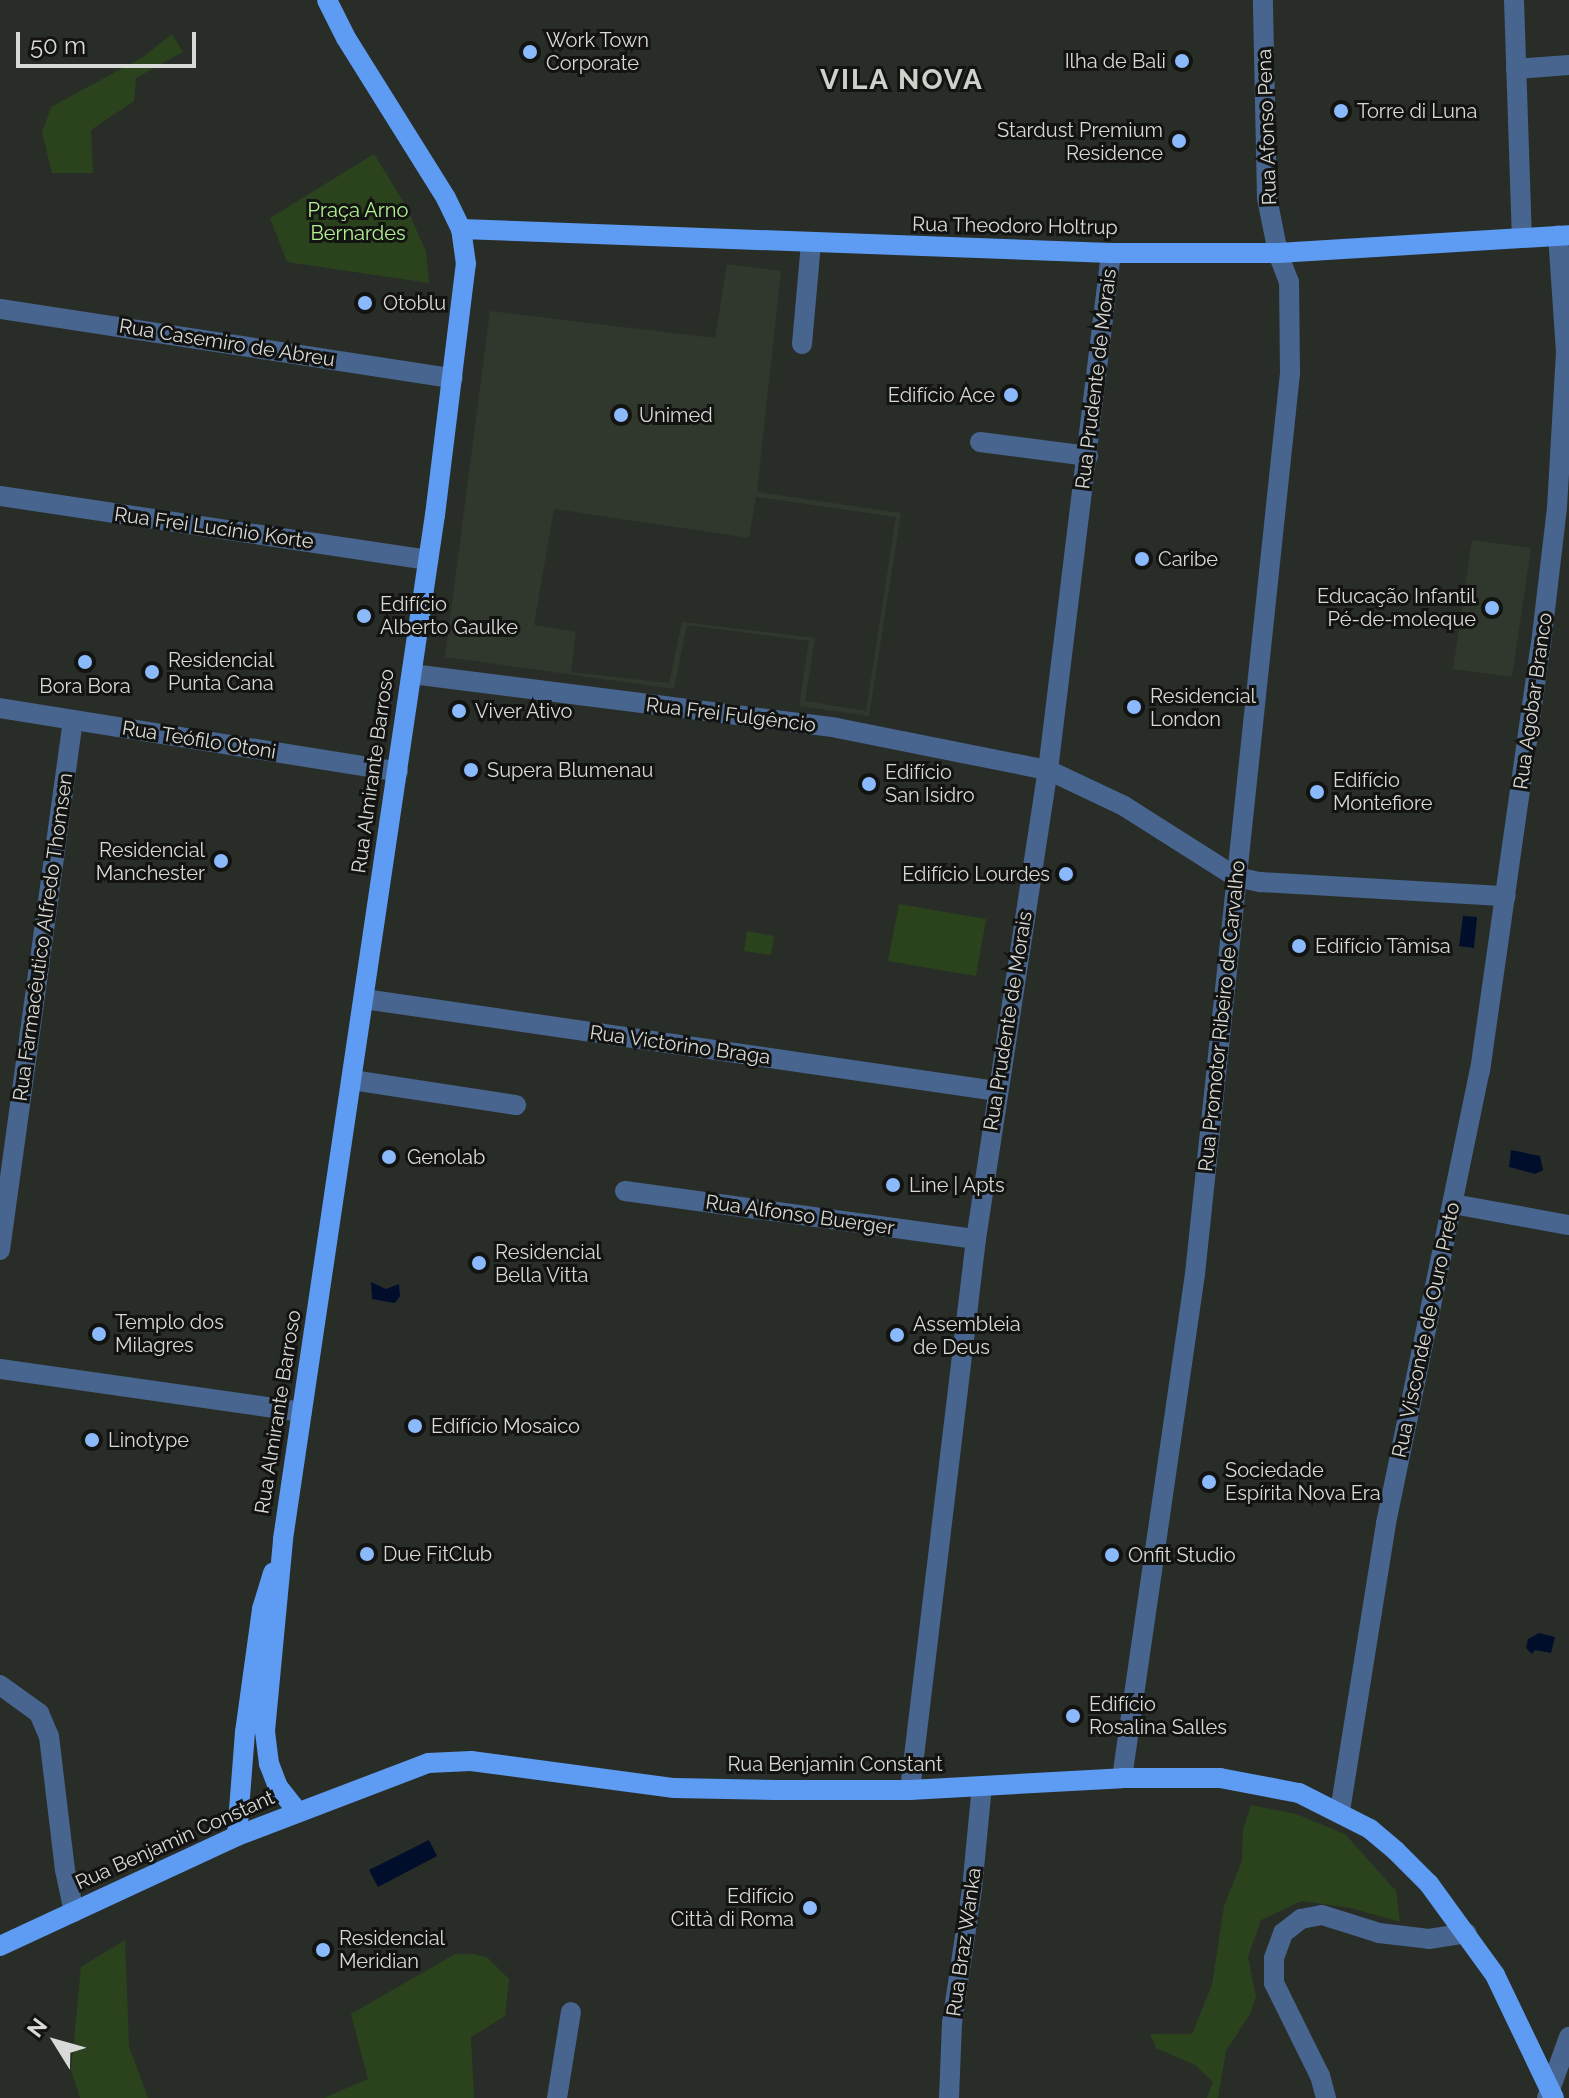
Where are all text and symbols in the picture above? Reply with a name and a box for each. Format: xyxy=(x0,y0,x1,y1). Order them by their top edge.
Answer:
scale bar xyxy=(20,16,200,66)
place label: Work Town Corporate xyxy=(546,28,650,75)
text: 50 m xyxy=(30,31,86,60)
marker: Work Town Corporate xyxy=(521,43,539,61)
street label: Rua Afonso Pena xyxy=(1252,48,1282,206)
place label: Ilha de Bali xyxy=(1065,49,1166,73)
marker: Ilha de Bali xyxy=(1173,52,1191,70)
district label: VILA NOVA xyxy=(820,63,984,97)
place label: Torre di Luna xyxy=(1357,99,1477,123)
marker: Torre di Luna xyxy=(1332,102,1350,120)
place label: Stardust Premium Residence xyxy=(997,118,1163,165)
marker: Stardust Premium Residence xyxy=(1170,132,1188,150)
park label: Praça Arno Bernardes xyxy=(307,199,409,246)
street label: Rua Theodoro Holtrup xyxy=(912,212,1118,240)
street label: Rua Prudente de Morais xyxy=(1071,268,1121,490)
place label: Otoblu xyxy=(383,291,446,315)
marker: Otoblu xyxy=(354,292,376,314)
street label: Rua Casemiro de Abreu xyxy=(117,314,337,372)
place label: Edifício Ace xyxy=(887,383,995,407)
marker: Edifício Ace xyxy=(1002,386,1020,404)
place label: Unimed xyxy=(639,403,713,427)
marker: Unimed xyxy=(610,404,632,426)
street label: Rua Frei Lucínio Korte xyxy=(113,502,315,554)
place label: Caribe xyxy=(1158,547,1218,571)
marker: Caribe xyxy=(1133,550,1151,568)
place label: Educação Infantil Pé-de-moleque xyxy=(1317,584,1476,631)
place label: Edifício Alberto Gaulke xyxy=(380,592,518,639)
marker: Educação Infantil Pé-de-moleque xyxy=(1483,599,1501,617)
marker: Edifício Alberto Gaulke xyxy=(355,607,373,625)
street label: Rua Agobar Branco xyxy=(1509,611,1557,791)
place label: Residencial Punta Cana xyxy=(168,648,274,695)
marker: Bora Bora xyxy=(76,653,94,671)
marker: Residencial Punta Cana xyxy=(143,663,161,681)
street label: Rua Almirante Barroso xyxy=(347,667,399,875)
place label: Bora Bora xyxy=(39,674,131,698)
place label: Residencial London xyxy=(1150,684,1256,731)
street label: Rua Frei Fulgêncio xyxy=(645,693,817,737)
marker: Residencial London xyxy=(1125,698,1143,716)
place label: Viver Ativo xyxy=(475,699,573,723)
marker: Viver Ativo xyxy=(450,702,468,720)
street label: Rua Teófilo Otoni xyxy=(120,716,278,764)
place label: Supera Blumenau xyxy=(487,758,653,782)
place label: Edifício San Isidro xyxy=(885,760,975,807)
marker: Supera Blumenau xyxy=(462,761,480,779)
place label: Edifício Montefiore xyxy=(1333,768,1432,815)
street label: Rua Farmacêutico Alfredo Thomsen xyxy=(8,771,78,1103)
marker: Edifício San Isidro xyxy=(860,775,878,793)
marker: Edifício Montefiore xyxy=(1308,783,1326,801)
place label: Residencial Manchester xyxy=(96,838,205,885)
marker: Residencial Manchester xyxy=(212,852,230,870)
street label: Rua Promotor Ribeiro de Carvalho xyxy=(1194,859,1250,1173)
place label: Edifício Lourdes xyxy=(902,862,1050,886)
marker: Edifício Lourdes xyxy=(1057,865,1075,883)
street label: Rua Prudente de Morais xyxy=(979,910,1037,1132)
place label: Edifício Tâmisa xyxy=(1315,934,1451,958)
marker: Edifício Tâmisa xyxy=(1290,937,1308,955)
street label: Rua Victorino Braga xyxy=(588,1020,772,1070)
place label: Genolab xyxy=(407,1145,485,1169)
marker: Genolab xyxy=(378,1146,400,1168)
place label: Line | Apts xyxy=(909,1173,1005,1197)
marker: Line | Apts xyxy=(884,1176,902,1194)
street label: Rua Alfonso Buerger xyxy=(704,1190,896,1240)
street label: Rua Visconde de Ouro Preto xyxy=(1387,1200,1465,1460)
place label: Residencial Bella Vitta xyxy=(495,1240,601,1287)
marker: Residencial Bella Vitta xyxy=(470,1254,488,1272)
street label: Rua Almirante Barroso xyxy=(250,1308,306,1516)
place label: Templo dos Milagres xyxy=(115,1310,224,1357)
place label: Assembleia de Deus xyxy=(913,1312,1021,1359)
marker: Templo dos Milagres xyxy=(90,1325,108,1343)
marker: Assembleia de Deus xyxy=(888,1326,906,1344)
place label: Edifício Mosaico xyxy=(431,1414,580,1438)
marker: Edifício Mosaico xyxy=(406,1417,424,1435)
place label: Linotype xyxy=(108,1428,189,1452)
marker: Linotype xyxy=(83,1431,101,1449)
place label: Sociedade Espírita Nova Era xyxy=(1225,1458,1381,1505)
marker: Sociedade Espírita Nova Era xyxy=(1200,1473,1218,1491)
place label: Due FitClub xyxy=(383,1542,492,1566)
place label: Onfit Studio xyxy=(1128,1543,1236,1567)
marker: Due FitClub xyxy=(358,1545,376,1563)
marker: Onfit Studio xyxy=(1103,1546,1121,1564)
place label: Edifício Rosalina Salles xyxy=(1089,1692,1227,1739)
marker: Edifício Rosalina Salles xyxy=(1064,1707,1082,1725)
street label: Rua Benjamin Constant xyxy=(727,1752,943,1776)
street label: Rua Benjamin Constant xyxy=(72,1785,278,1895)
street label: Rua Braz Wanka xyxy=(942,1866,986,2018)
place label: Edifício Città di Roma xyxy=(671,1884,794,1931)
marker: Edifício Città di Roma xyxy=(801,1899,819,1917)
place label: Residencial Meridian xyxy=(339,1926,445,1973)
marker: Residencial Meridian xyxy=(314,1941,332,1959)
north arrow xyxy=(16,2002,96,2082)
text: N xyxy=(21,2013,52,2042)

